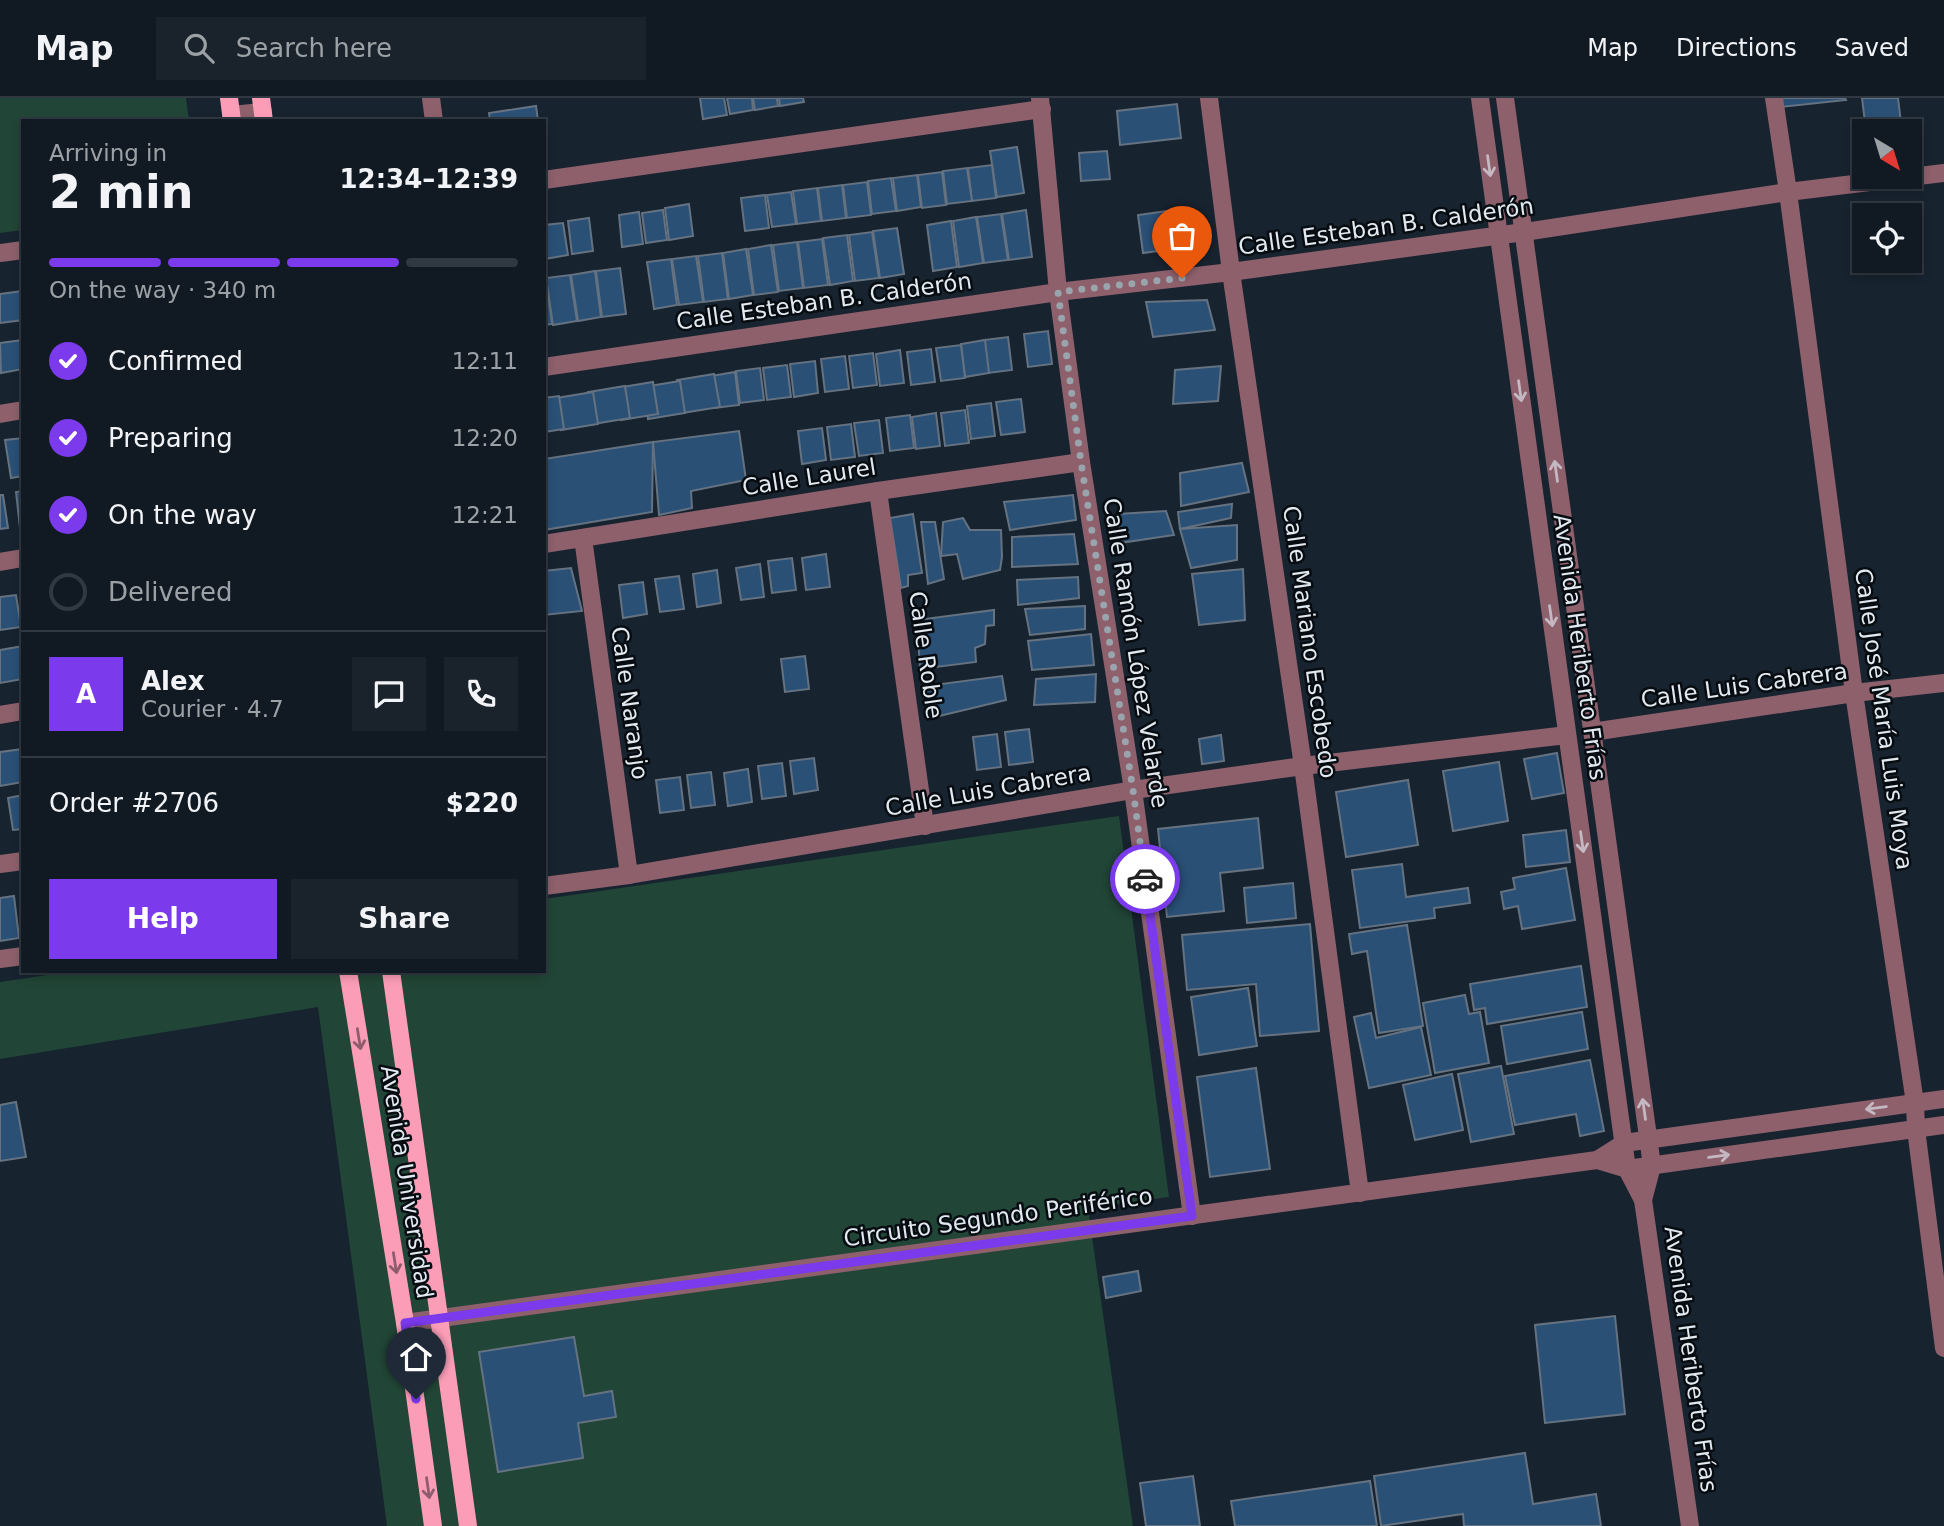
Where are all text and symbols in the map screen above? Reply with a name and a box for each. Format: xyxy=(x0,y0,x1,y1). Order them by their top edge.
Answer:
search box xyxy=(156,17,646,80)
text: Map xyxy=(35,29,114,68)
icon: search xyxy=(180,29,218,67)
text: Search here xyxy=(236,33,392,63)
text: Map xyxy=(1587,34,1638,62)
text: Directions xyxy=(1676,34,1797,62)
text: Saved xyxy=(1835,34,1909,62)
north arrow xyxy=(1852,119,1922,189)
map controls xyxy=(1852,119,1922,273)
text: Arriving in xyxy=(49,140,167,166)
one-way arrow xyxy=(1483,154,1496,176)
text: 12:34–12:39 xyxy=(339,164,518,194)
text: 2 min xyxy=(49,165,193,219)
street label: Calle Esteban B. Calderón xyxy=(1237,192,1535,260)
button: locate xyxy=(1852,203,1922,273)
pin xyxy=(1152,206,1212,278)
icon: bag xyxy=(1163,217,1201,255)
street label: Calle Esteban B. Calderón xyxy=(675,267,973,335)
text: On the way · 340 m xyxy=(49,277,276,303)
icon: check xyxy=(49,342,87,380)
text: Confirmed xyxy=(108,346,243,376)
text: 12:11 xyxy=(452,348,518,374)
one-way arrow xyxy=(1514,379,1527,402)
icon: check xyxy=(49,419,87,457)
text: Preparing xyxy=(108,423,233,453)
text: 12:20 xyxy=(452,425,518,451)
street label: Calle Laurel xyxy=(740,454,878,500)
one-way arrow xyxy=(1550,460,1563,482)
icon: check xyxy=(49,496,87,534)
street label: Calle Ramón López Velarde xyxy=(1099,496,1173,810)
text: On the way xyxy=(108,500,257,530)
text: 12:21 xyxy=(452,502,518,528)
street label: Calle Mariano Escobedo xyxy=(1278,504,1342,780)
street label: Avenida Heriberto Frías xyxy=(1548,512,1612,782)
street label: Calle José María Luis Moya xyxy=(1850,567,1918,871)
text: Delivered xyxy=(108,577,232,607)
street label: Calle Roble xyxy=(904,590,948,720)
one-way arrow xyxy=(1544,605,1557,627)
street label: Calle Naranjo xyxy=(606,625,654,781)
button: chat xyxy=(352,657,426,731)
button: phone xyxy=(444,657,518,731)
street label: Calle Luis Cabrera xyxy=(1639,658,1849,712)
text: Alex xyxy=(141,666,204,696)
text: A xyxy=(76,679,96,709)
text: Courier · 4.7 xyxy=(141,696,284,722)
street label: Calle Luis Cabrera xyxy=(883,759,1093,821)
text: Order #2706 xyxy=(49,788,219,818)
text: $220 xyxy=(446,788,518,818)
one-way arrow xyxy=(1575,830,1588,853)
courier xyxy=(1110,844,1180,914)
icon: car xyxy=(1126,860,1164,898)
button: Help xyxy=(49,879,277,959)
button: Share xyxy=(291,879,518,959)
one-way arrow xyxy=(353,1027,366,1050)
street label: Avenida Universidad xyxy=(376,1064,438,1300)
one-way arrow xyxy=(1637,1098,1650,1121)
one-way arrow xyxy=(1866,1102,1888,1115)
one-way arrow xyxy=(1707,1150,1730,1163)
street label: Circuito Segundo Periférico xyxy=(842,1182,1154,1252)
street label: Avenida Heriberto Frías xyxy=(1659,1224,1723,1494)
one-way arrow xyxy=(389,1251,402,1274)
pin xyxy=(386,1327,446,1399)
icon: home xyxy=(397,1338,435,1376)
one-way arrow xyxy=(422,1476,435,1499)

